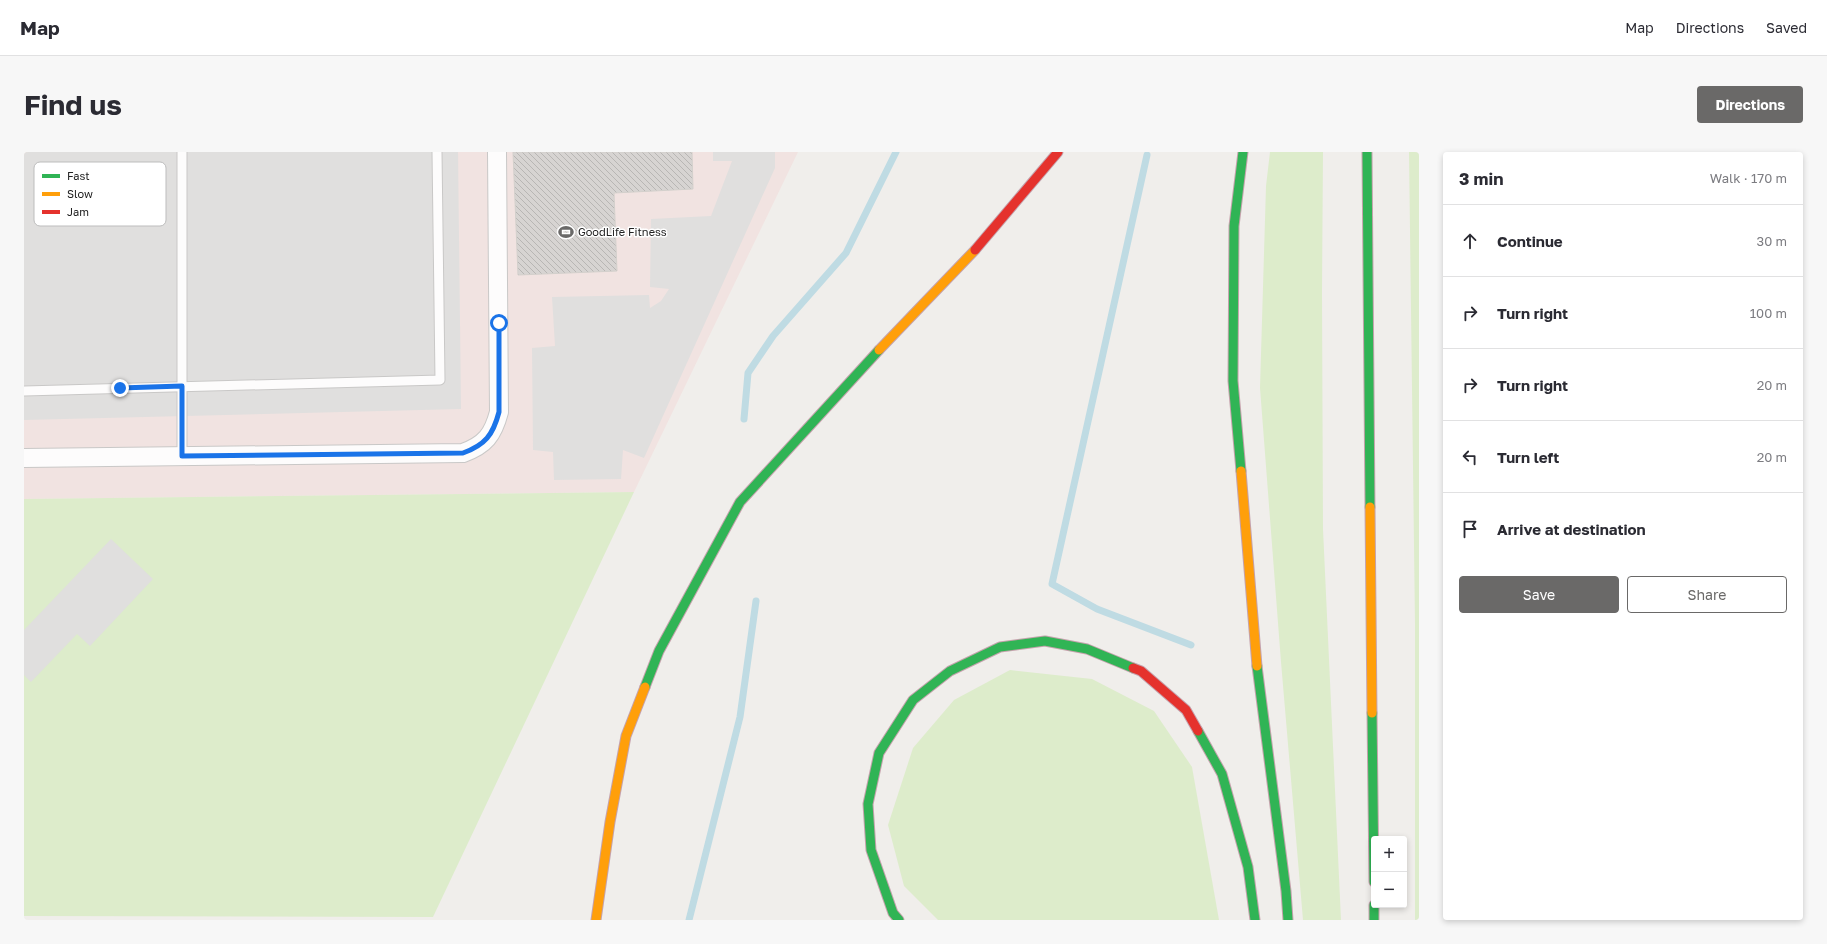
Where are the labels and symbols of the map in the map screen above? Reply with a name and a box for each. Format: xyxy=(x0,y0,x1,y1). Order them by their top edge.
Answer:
legend xyxy=(34,162,166,226)
text: Fast xyxy=(67,169,90,182)
text: Slow xyxy=(67,187,93,200)
text: Jam xyxy=(67,205,89,218)
sports icon: GoodLife Fitness xyxy=(557,223,575,241)
place label: GoodLife Fitness xyxy=(578,225,667,238)
route start xyxy=(490,314,508,332)
route end xyxy=(111,379,129,397)

